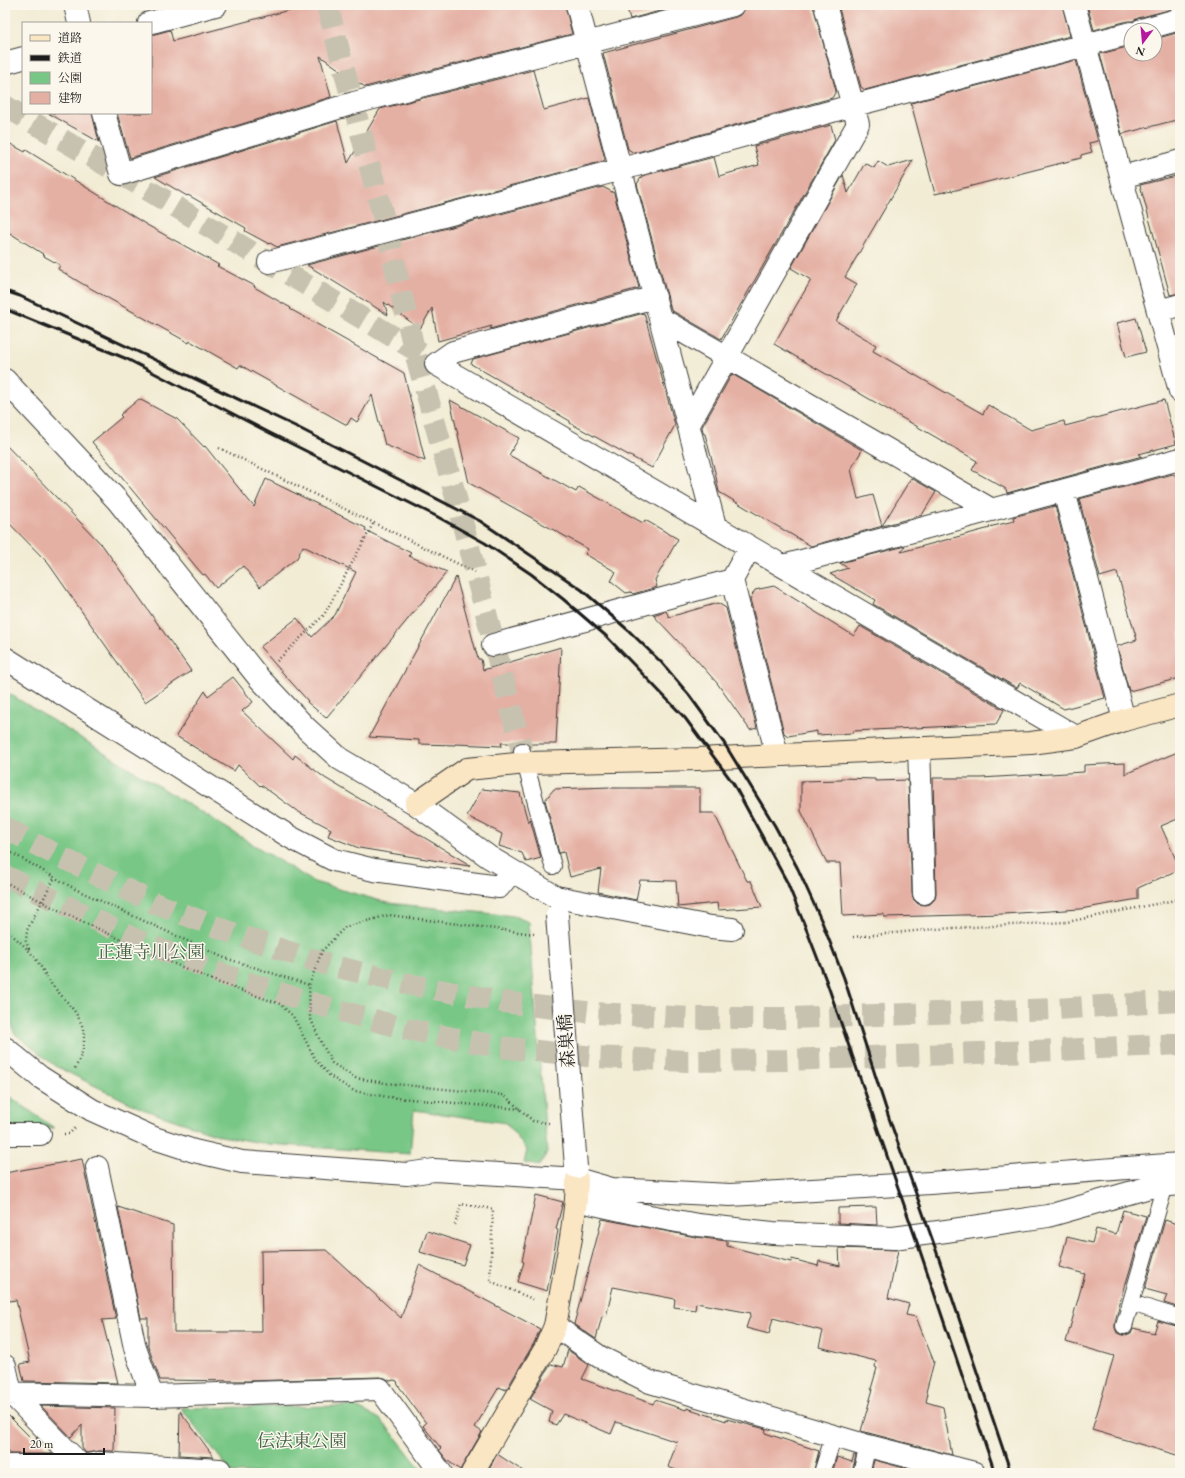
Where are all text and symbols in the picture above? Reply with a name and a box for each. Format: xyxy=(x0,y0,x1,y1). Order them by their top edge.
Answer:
legend xyxy=(22,22,152,114)
north arrow xyxy=(1123,22,1163,62)
text: 道路 xyxy=(58,30,82,46)
text: N xyxy=(1134,44,1146,60)
text: 鉄道 xyxy=(57,50,82,66)
text: 公園 xyxy=(58,70,82,86)
text: 建物 xyxy=(58,90,82,106)
park label: 正蓮寺川公園 xyxy=(97,940,205,963)
street label: 森巣橋 xyxy=(553,1013,579,1069)
park label: 伝法東公園 xyxy=(257,1429,347,1452)
scale bar xyxy=(24,1430,104,1456)
text: 20 m xyxy=(30,1436,54,1452)

